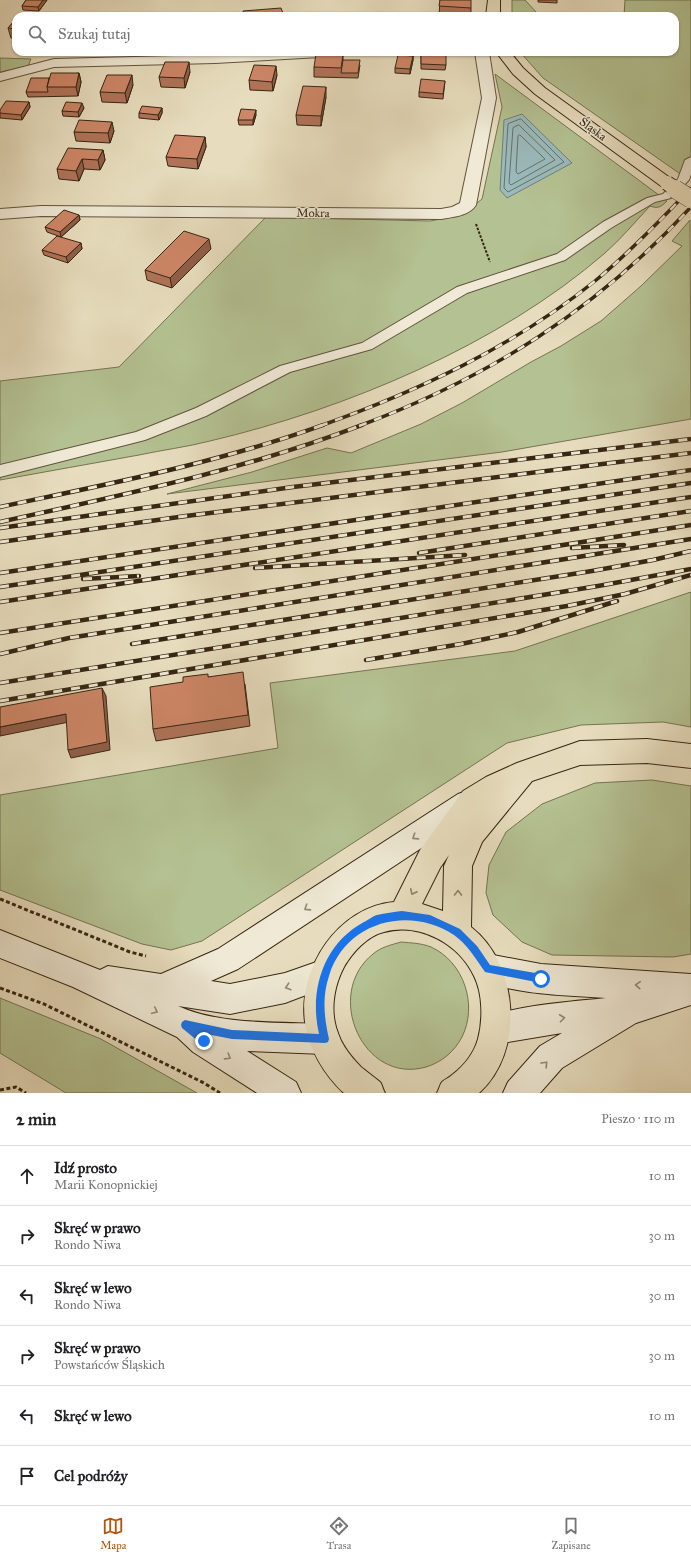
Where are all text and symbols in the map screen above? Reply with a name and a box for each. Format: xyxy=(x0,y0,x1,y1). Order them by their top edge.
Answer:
search box xyxy=(12,12,679,56)
icon: search xyxy=(26,23,48,45)
text: Szukaj tutaj xyxy=(58,25,130,43)
street label: Śląska xyxy=(577,113,611,144)
street label: Mokra xyxy=(296,206,331,220)
one-way arrow xyxy=(413,832,420,839)
one-way arrow xyxy=(410,888,418,895)
one-way arrow xyxy=(453,890,462,896)
one-way arrow xyxy=(304,903,311,910)
route start xyxy=(532,970,550,988)
one-way arrow xyxy=(635,981,641,990)
one-way arrow xyxy=(285,982,292,991)
one-way arrow xyxy=(150,1006,158,1014)
one-way arrow xyxy=(559,1014,565,1023)
route end xyxy=(195,1032,213,1050)
one-way arrow xyxy=(224,1052,231,1059)
one-way arrow xyxy=(540,1061,547,1069)
text: 2 min xyxy=(16,1109,56,1130)
text: Pieszo · 110 m xyxy=(601,1111,675,1127)
text: Idź prosto xyxy=(54,1159,117,1177)
icon: ahead xyxy=(16,1165,38,1187)
text: 10 m xyxy=(649,1168,675,1184)
text: Marii Konopnickiej xyxy=(54,1177,158,1193)
text: Skręć w prawo xyxy=(54,1219,141,1237)
icon: right xyxy=(16,1225,38,1247)
text: 30 m xyxy=(649,1228,675,1244)
text: Rondo Niwa xyxy=(54,1237,121,1253)
text: Skręć w lewo xyxy=(54,1279,132,1297)
icon: left xyxy=(16,1285,38,1307)
text: 30 m xyxy=(649,1288,675,1304)
text: Rondo Niwa xyxy=(54,1297,121,1313)
text: Skręć w prawo xyxy=(54,1339,141,1357)
icon: right xyxy=(16,1345,38,1367)
text: 30 m xyxy=(649,1348,675,1364)
text: Powstańców Śląskich xyxy=(54,1357,165,1373)
icon: left xyxy=(16,1405,38,1427)
text: Skręć w lewo xyxy=(54,1407,132,1425)
text: 10 m xyxy=(649,1408,675,1424)
icon: arrive xyxy=(16,1465,38,1487)
text: Cel podróży xyxy=(54,1467,128,1485)
tab: Mapa xyxy=(100,1515,126,1552)
tab: Trasa xyxy=(327,1515,351,1552)
tab: Zapisane xyxy=(552,1515,591,1552)

